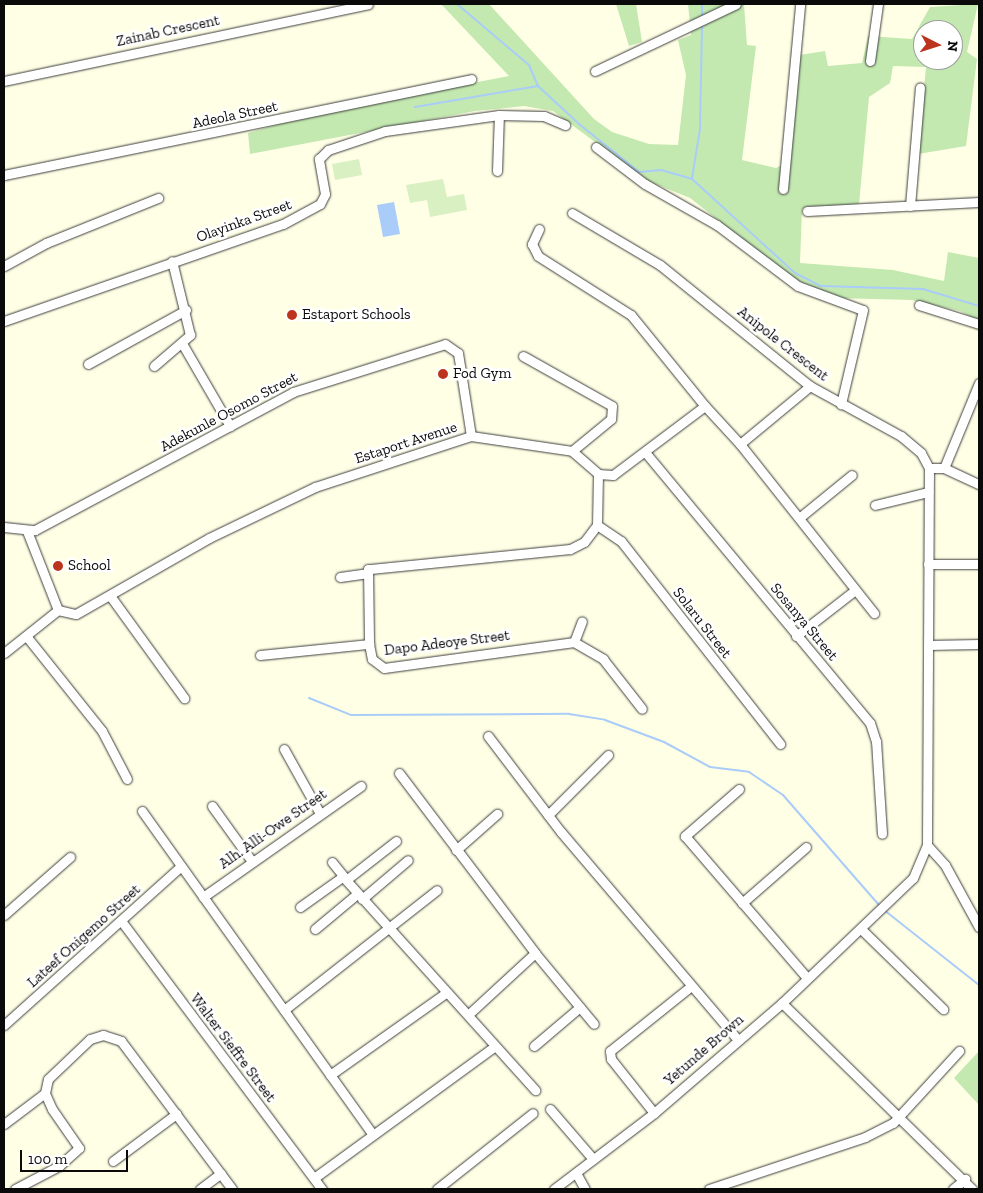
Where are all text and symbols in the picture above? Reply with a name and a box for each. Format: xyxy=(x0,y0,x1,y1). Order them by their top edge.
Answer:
street label: Zainab Crescent xyxy=(115,11,221,51)
north arrow xyxy=(913,20,963,70)
text: N xyxy=(944,40,961,52)
street label: Adeola Street xyxy=(191,97,279,133)
street label: Olayinka Street xyxy=(194,195,294,247)
street label: Anipole Crescent xyxy=(734,303,832,385)
place label: Estaport Schools xyxy=(302,306,411,324)
marker: Estaport Schools xyxy=(286,309,298,321)
place label: Fod Gym xyxy=(453,365,511,383)
street label: Adekunle Osomo Street xyxy=(157,368,301,456)
marker: Fod Gym xyxy=(437,368,449,380)
street label: Estaport Avenue xyxy=(352,418,460,468)
place label: School xyxy=(68,557,111,575)
marker: School xyxy=(52,560,64,572)
street label: Sosanya Street xyxy=(766,580,842,664)
street label: Solaru Street xyxy=(669,584,735,662)
street label: Dapo Adeoye Street xyxy=(383,626,511,660)
street label: Alh. Alli-Owe Street xyxy=(215,785,331,873)
street label: Lateef Onigemo Street xyxy=(24,881,144,991)
street label: Walter Sieffre Street xyxy=(186,990,280,1106)
street label: Yetunde Brown xyxy=(661,1011,747,1089)
scale bar xyxy=(22,1140,130,1172)
text: 100 m xyxy=(28,1150,67,1168)

